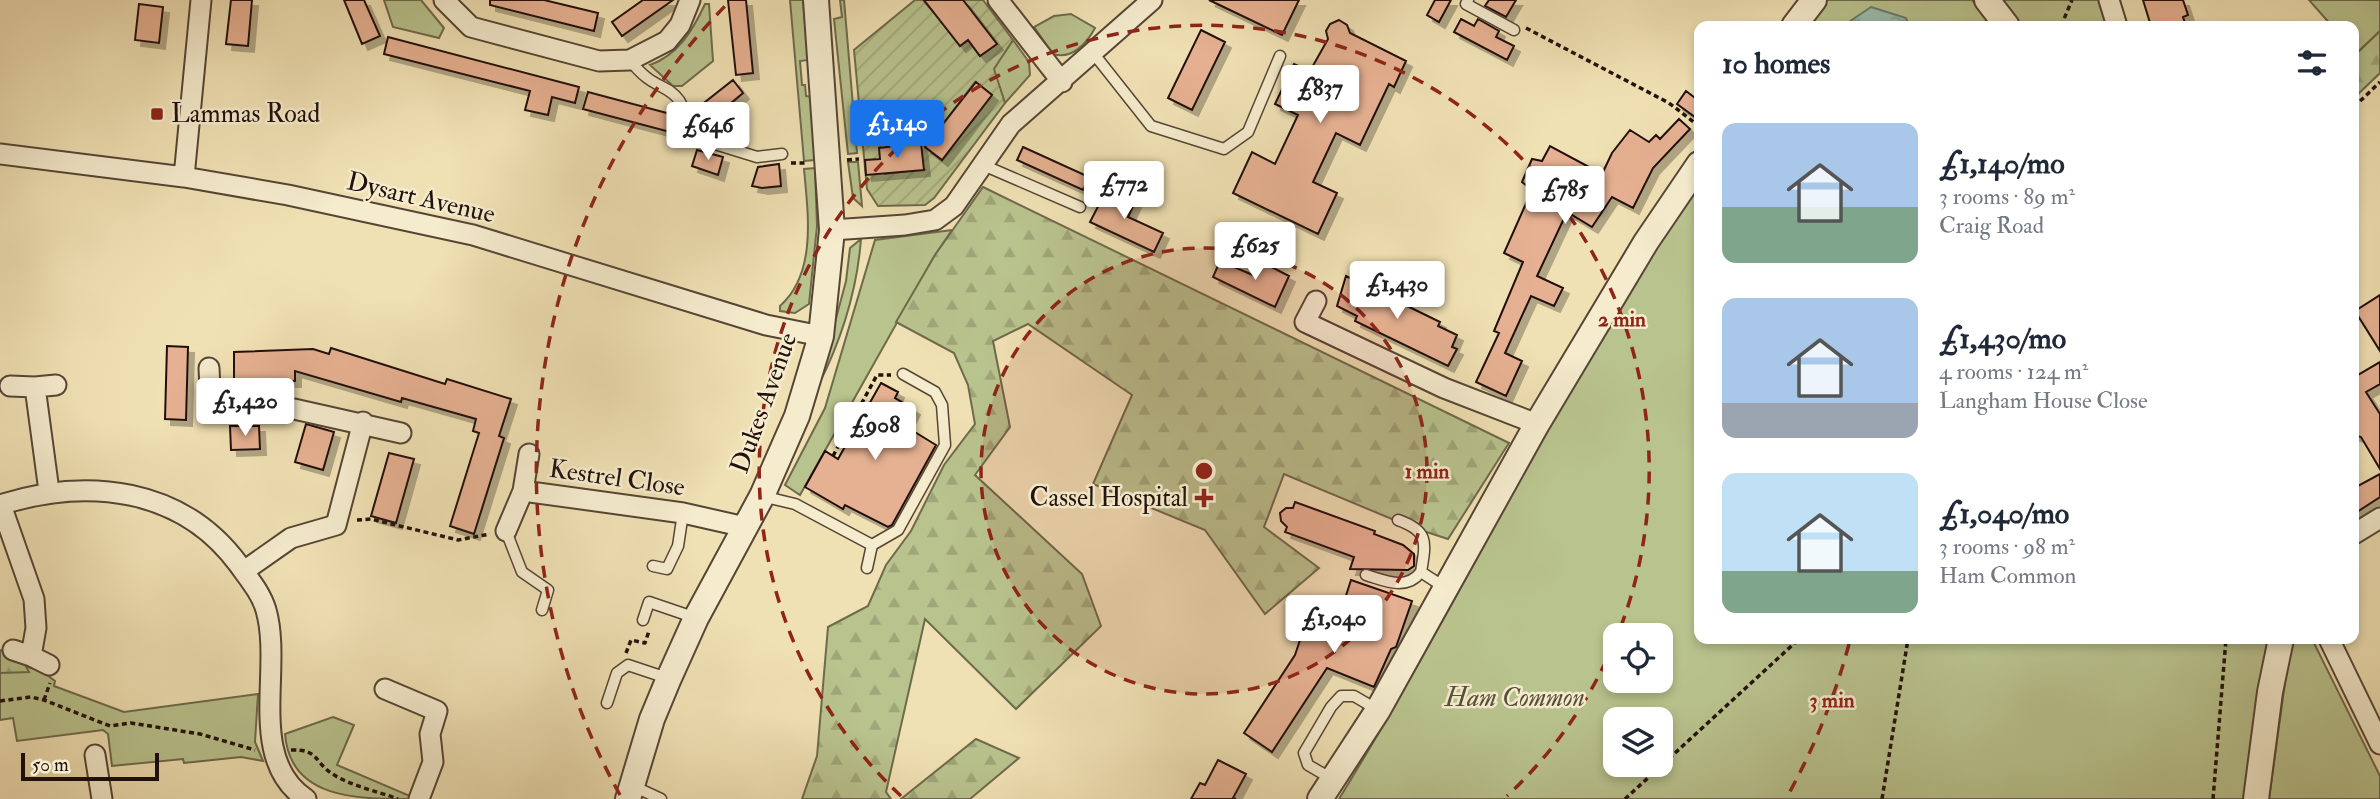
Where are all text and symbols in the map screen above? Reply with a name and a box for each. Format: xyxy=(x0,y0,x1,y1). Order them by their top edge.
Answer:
icon: filters xyxy=(2293,44,2331,82)
text: 10 homes xyxy=(1722,45,1830,82)
pin: £837 xyxy=(1279,66,1361,125)
text: £837 xyxy=(1297,73,1343,102)
place label: Lammas Road xyxy=(171,98,321,130)
pin: £1,140 xyxy=(840,100,954,160)
pin: £646 xyxy=(667,102,749,162)
marker: Lammas Road xyxy=(149,106,165,122)
text: £1,140 xyxy=(866,108,928,137)
text: £646 xyxy=(682,110,734,139)
text: £1,140/mo xyxy=(1939,145,2065,182)
icon: home xyxy=(1778,151,1862,235)
pin: £772 xyxy=(1083,162,1165,221)
street label: Dysart Avenue xyxy=(344,165,498,231)
pin: £785 xyxy=(1524,166,1606,226)
text: £772 xyxy=(1100,169,1148,198)
text: £785 xyxy=(1542,174,1588,203)
text: 3 rooms · 89 m² xyxy=(1939,182,2075,211)
text: Craig Road xyxy=(1939,211,2044,240)
pin: £625 xyxy=(1214,222,1296,282)
text: £625 xyxy=(1231,230,1279,259)
pin: £1,430 xyxy=(1340,262,1454,321)
text: £1,430 xyxy=(1366,269,1428,298)
text: 2 min xyxy=(1598,306,1646,333)
text: £1,430/mo xyxy=(1939,320,2066,357)
icon: home xyxy=(1778,326,1862,410)
street label: Dukes Avenue xyxy=(724,328,804,478)
text: 4 rooms · 124 m² xyxy=(1939,357,2088,386)
pin: £1,420 xyxy=(188,378,302,438)
text: £1,420 xyxy=(212,386,278,415)
text: Langham House Close xyxy=(1939,386,2148,415)
pin: £908 xyxy=(834,402,916,462)
text: £908 xyxy=(850,410,900,439)
street label: Kestrel Close xyxy=(547,453,687,503)
text: 1 min xyxy=(1405,458,1449,485)
centre of rings xyxy=(1192,459,1216,483)
place label: Cassel Hospital xyxy=(1030,482,1188,515)
marker: Cassel Hospital xyxy=(1194,488,1214,508)
text: £1,040/mo xyxy=(1939,495,2069,532)
icon: home xyxy=(1778,501,1862,585)
text: 3 rooms · 98 m² xyxy=(1939,532,2075,561)
text: Ham Common xyxy=(1939,561,2076,590)
pin: £1,040 xyxy=(1277,596,1391,655)
text: £1,040 xyxy=(1301,603,1367,632)
map controls xyxy=(1603,623,1673,777)
button: locate xyxy=(1603,623,1673,693)
park label: Ham Common xyxy=(1444,682,1585,714)
text: 3 min xyxy=(1809,687,1855,714)
button: layers xyxy=(1603,707,1673,777)
scale bar xyxy=(21,750,159,782)
text: 50 m xyxy=(32,753,69,777)

